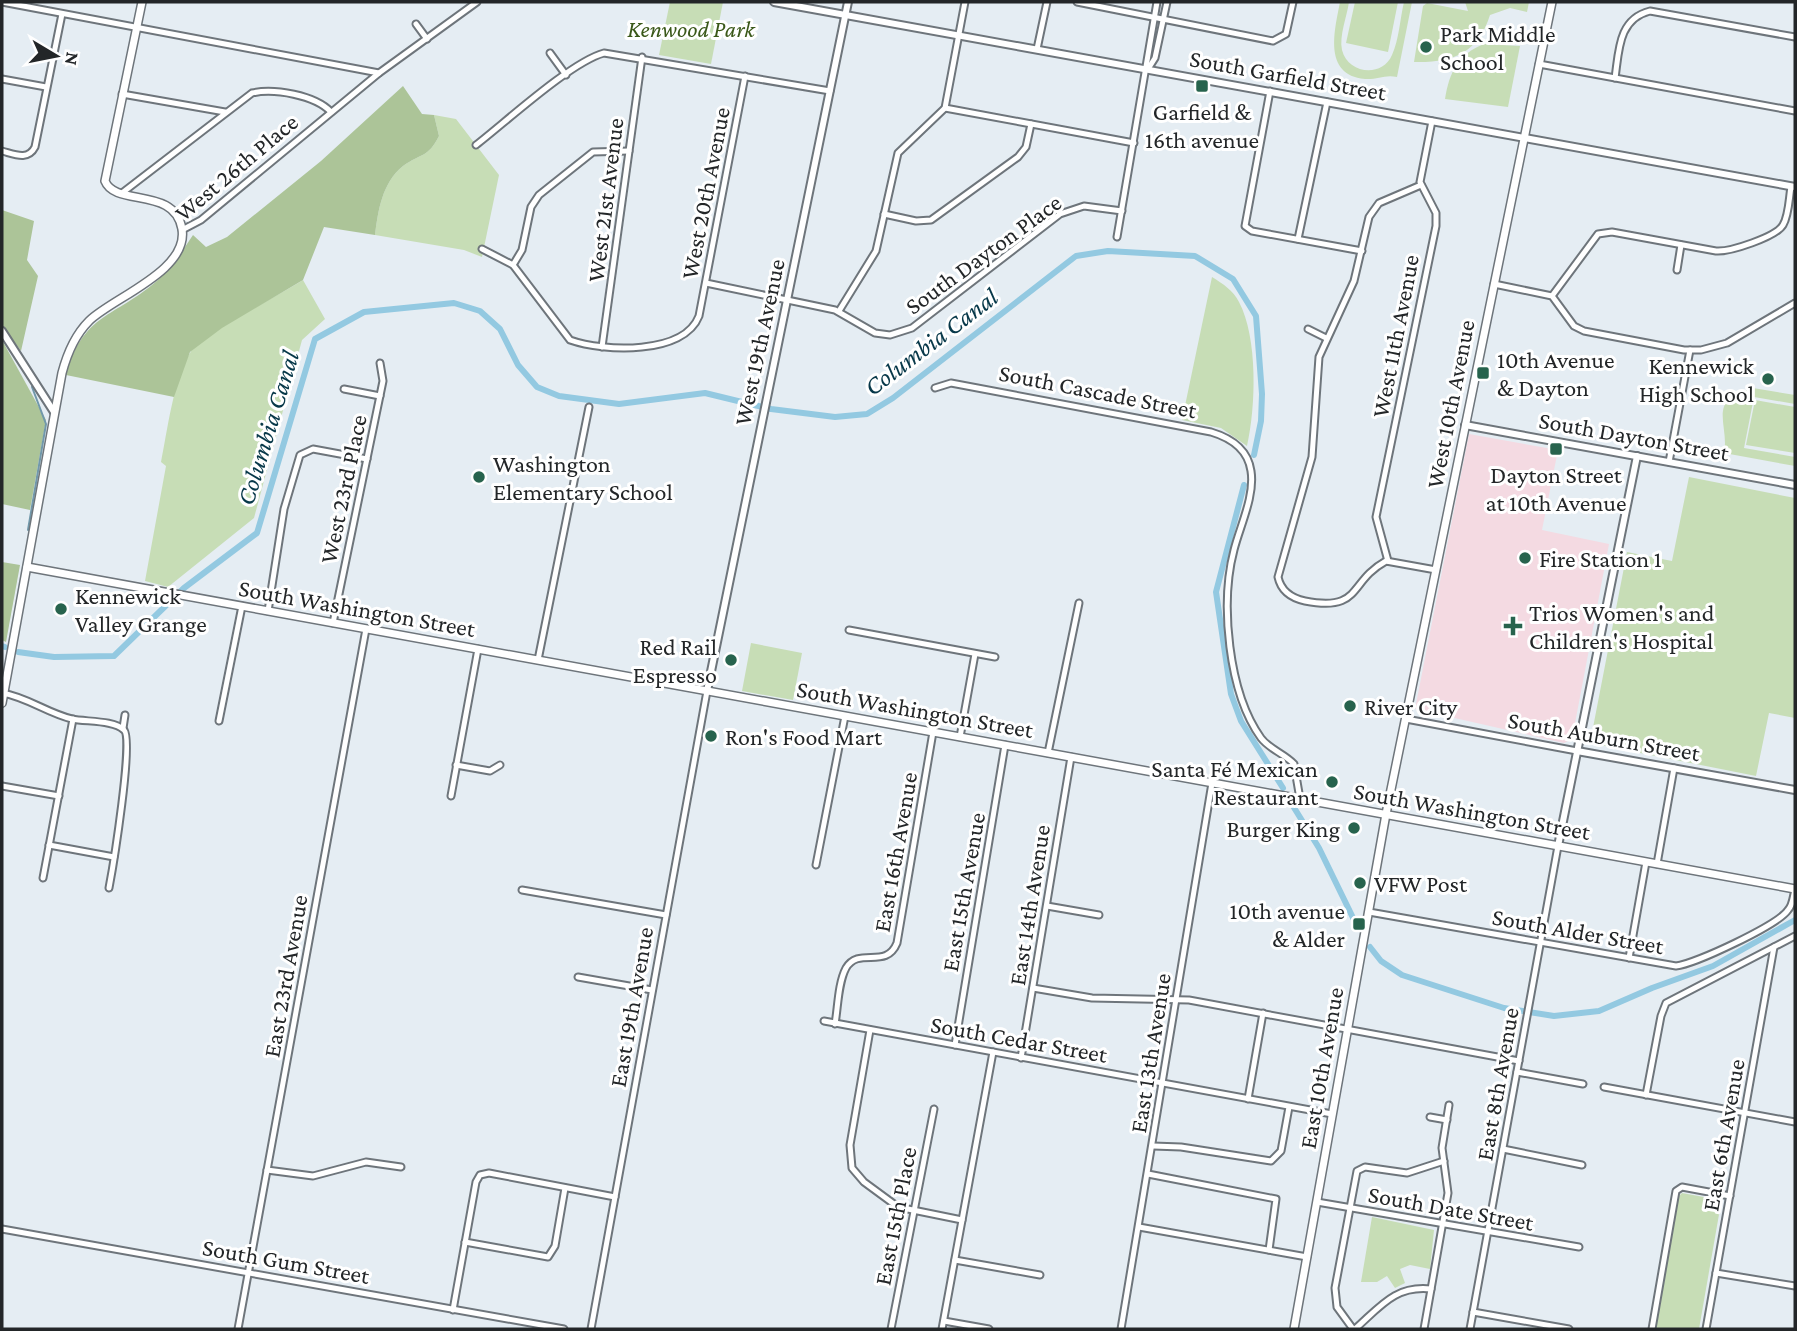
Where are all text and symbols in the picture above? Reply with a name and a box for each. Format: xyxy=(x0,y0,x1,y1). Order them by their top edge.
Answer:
park label: Kenwood Park xyxy=(627,15,756,42)
place label: Park Middle School xyxy=(1440,20,1555,75)
north arrow xyxy=(21,21,91,91)
marker: Park Middle School xyxy=(1418,39,1434,55)
street label: South Garfield Street xyxy=(1188,44,1389,106)
text: N xyxy=(61,51,84,67)
marker: Garfield & 16th avenue xyxy=(1194,78,1210,94)
place label: Garfield & 16th avenue xyxy=(1145,98,1259,153)
street label: West 20th Avenue xyxy=(675,105,735,281)
street label: West 26th Place xyxy=(169,108,303,226)
street label: West 21st Avenue xyxy=(582,116,628,284)
street label: South Dayton Place xyxy=(900,188,1066,320)
street label: West 11th Avenue xyxy=(1366,252,1424,420)
street label: West 19th Avenue xyxy=(728,256,790,428)
water label: Columbia Canal xyxy=(859,282,1004,402)
street label: West 10th Avenue xyxy=(1420,317,1480,491)
place label: 10th Avenue & Dayton xyxy=(1497,346,1615,401)
water label: Columbia Canal xyxy=(231,347,305,509)
place label: Kennewick High School xyxy=(1639,352,1755,407)
street label: South Cascade Street xyxy=(997,359,1200,424)
marker: 10th Avenue & Dayton xyxy=(1475,365,1491,381)
marker: Kennewick High School xyxy=(1760,371,1776,387)
street label: South Dayton Street xyxy=(1537,406,1732,466)
street label: West 23rd Place xyxy=(314,412,372,566)
marker: Dayton Street at 10th Avenue xyxy=(1548,441,1564,457)
place label: Washington Elementary School xyxy=(493,450,673,505)
place label: Dayton Street at 10th Avenue xyxy=(1485,461,1627,516)
marker: Washington Elementary School xyxy=(471,469,487,485)
place label: Fire Station 1 xyxy=(1539,545,1662,572)
marker: Fire Station 1 xyxy=(1517,550,1533,566)
street label: South Washington Street xyxy=(237,574,478,642)
place label: Kennewick Valley Grange xyxy=(75,582,207,637)
place label: Trios Women's and Children's Hospital xyxy=(1529,599,1715,654)
marker: Kennewick Valley Grange xyxy=(53,601,69,617)
marker: Trios Women's and Children's Hospital xyxy=(1503,616,1523,636)
place label: Red Rail Espresso xyxy=(633,633,717,688)
marker: Red Rail Espresso xyxy=(723,652,739,668)
street label: South Washington Street xyxy=(795,675,1036,743)
place label: River City xyxy=(1364,693,1458,720)
marker: River City xyxy=(1342,698,1358,714)
street label: South Auburn Street xyxy=(1506,706,1703,766)
place label: Ron's Food Mart xyxy=(725,723,883,750)
marker: Ron's Food Mart xyxy=(703,728,719,744)
place label: Santa Fé Mexican Restaurant xyxy=(1151,755,1319,810)
street label: East 16th Avenue xyxy=(868,770,922,934)
marker: Santa Fé Mexican Restaurant xyxy=(1324,774,1340,790)
street label: South Washington Street xyxy=(1352,777,1593,845)
street label: East 15th Avenue xyxy=(936,810,990,974)
place label: Burger King xyxy=(1226,815,1340,842)
marker: Burger King xyxy=(1346,820,1362,836)
street label: East 14th Avenue xyxy=(1003,823,1055,987)
place label: VFW Post xyxy=(1374,870,1468,897)
marker: VFW Post xyxy=(1352,875,1368,891)
street label: East 23rd Avenue xyxy=(257,893,313,1059)
place label: 10th avenue & Alder xyxy=(1230,897,1345,952)
street label: South Alder Street xyxy=(1490,903,1667,960)
marker: 10th avenue & Alder xyxy=(1351,916,1367,932)
street label: East 19th Avenue xyxy=(604,925,658,1089)
street label: East 13th Avenue xyxy=(1124,971,1176,1135)
street label: East 10th Avenue xyxy=(1294,985,1348,1151)
street label: East 8th Avenue xyxy=(1470,1005,1524,1163)
street label: South Cedar Street xyxy=(929,1010,1110,1068)
street label: East 6th Avenue xyxy=(1696,1057,1750,1213)
street label: East 15th Place xyxy=(868,1145,922,1287)
street label: South Date Street xyxy=(1366,1180,1537,1236)
street label: South Gum Street xyxy=(200,1233,373,1289)

